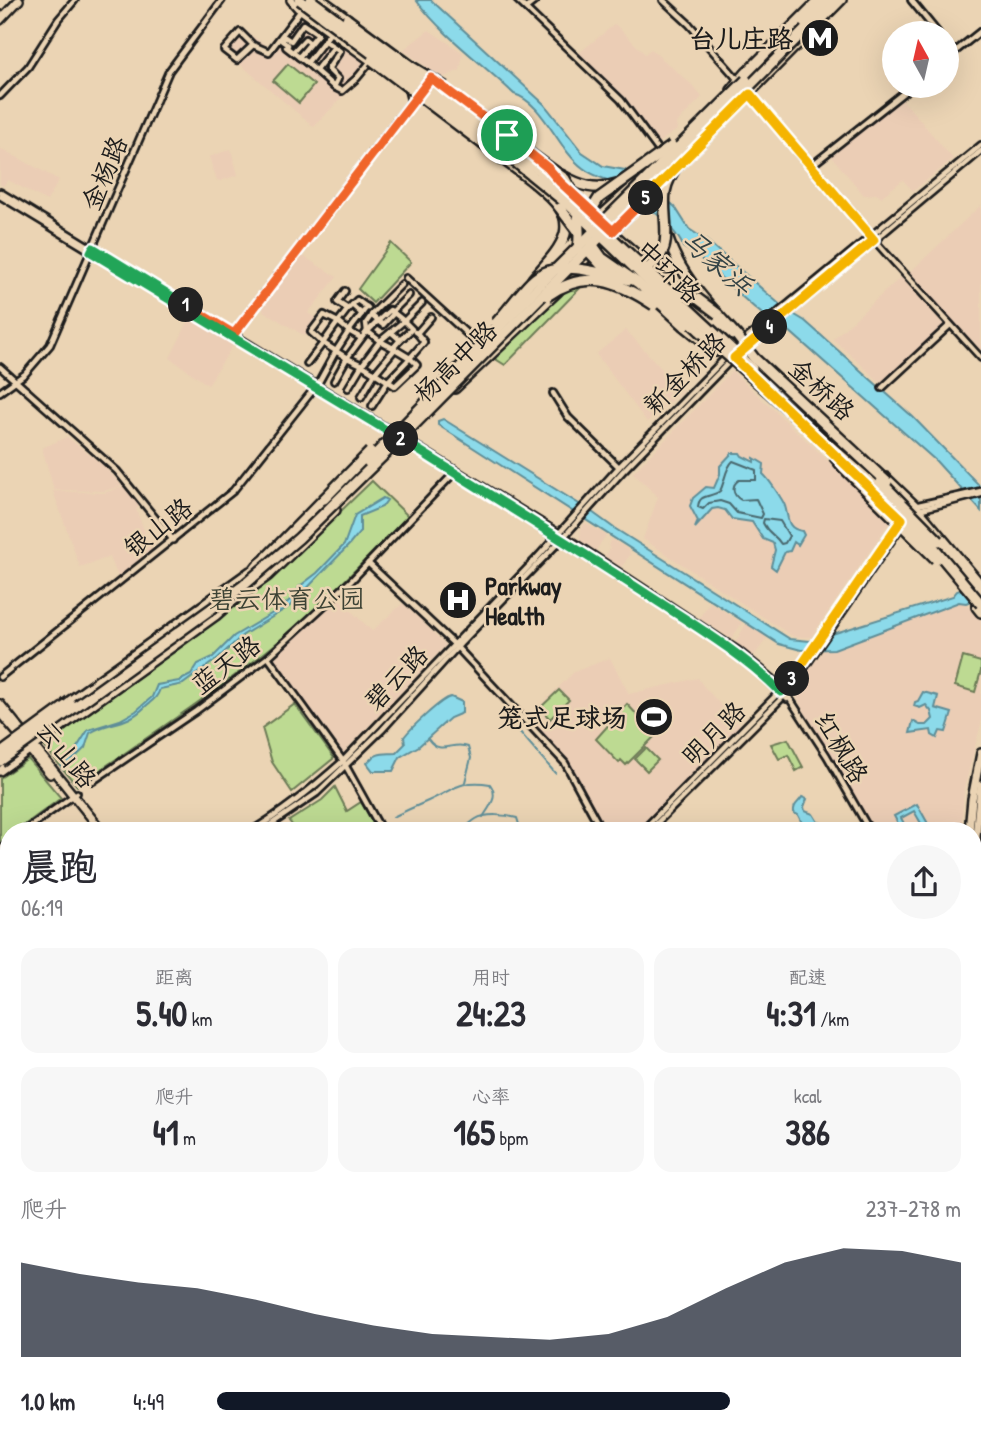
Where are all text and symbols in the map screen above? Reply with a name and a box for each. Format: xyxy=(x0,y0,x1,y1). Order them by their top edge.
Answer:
metro station icon: 台儿庄路 xyxy=(799,17,841,59)
place label: 台儿庄路 xyxy=(689,21,793,56)
north arrow xyxy=(882,21,959,98)
map controls xyxy=(882,21,959,98)
pin xyxy=(477,105,537,165)
icon: arrive xyxy=(488,116,526,154)
street label: 金杨路 xyxy=(73,130,135,216)
pin: 5 xyxy=(628,180,664,216)
text: 5 xyxy=(641,184,650,210)
water label: 马家浜 xyxy=(673,220,762,305)
street label: 中环路 xyxy=(629,231,709,311)
pin: 1 xyxy=(168,288,204,322)
text: 1 xyxy=(182,291,189,317)
pin: 4 xyxy=(752,310,788,344)
street label: 杨高中路 xyxy=(405,312,505,410)
text: 4 xyxy=(766,313,773,339)
street label: 新金桥路 xyxy=(635,324,733,422)
street label: 金桥路 xyxy=(781,350,863,428)
pin: 2 xyxy=(384,422,418,457)
text: 2 xyxy=(396,425,405,451)
street label: 银山路 xyxy=(116,489,200,565)
place label: Parkway Health xyxy=(485,568,562,633)
hospital icon: Parkway Health xyxy=(437,579,479,621)
park label: 碧云体育公园 xyxy=(209,581,365,616)
street label: 蓝天路 xyxy=(184,627,268,701)
street label: 碧云路 xyxy=(356,637,436,717)
pin: 3 xyxy=(774,662,810,696)
text: 3 xyxy=(787,665,796,691)
street label: 明月路 xyxy=(673,693,753,773)
sports icon: 笼式足球场 xyxy=(633,696,675,738)
place label: 笼式足球场 xyxy=(497,700,627,735)
street label: 红枫路 xyxy=(807,705,877,789)
street label: 云山路 xyxy=(29,713,105,795)
text: 晨跑 xyxy=(21,840,97,892)
button: share xyxy=(887,845,961,919)
text: 06:19 xyxy=(21,892,63,923)
text: 距离 xyxy=(155,964,193,990)
text: 用时 xyxy=(472,964,510,990)
text: 配速 xyxy=(789,964,827,990)
text: 5.40 xyxy=(136,990,187,1037)
text: 24:23 xyxy=(456,990,526,1037)
text: 4:31 xyxy=(766,990,816,1037)
text: km xyxy=(187,1006,212,1032)
text: /km xyxy=(816,1006,849,1032)
text: 爬升 xyxy=(155,1083,193,1109)
text: 心率 xyxy=(472,1083,510,1109)
text: kcal xyxy=(794,1083,822,1109)
text: 41 xyxy=(153,1109,179,1156)
text: 165 xyxy=(454,1109,495,1156)
text: 386 xyxy=(785,1109,830,1156)
text: m xyxy=(179,1125,196,1151)
text: bpm xyxy=(495,1125,528,1151)
text: 爬升 xyxy=(21,1193,67,1224)
text: 237–278 m xyxy=(866,1193,961,1224)
text: 1.0 km xyxy=(21,1386,75,1417)
text: 4:49 xyxy=(133,1386,164,1417)

